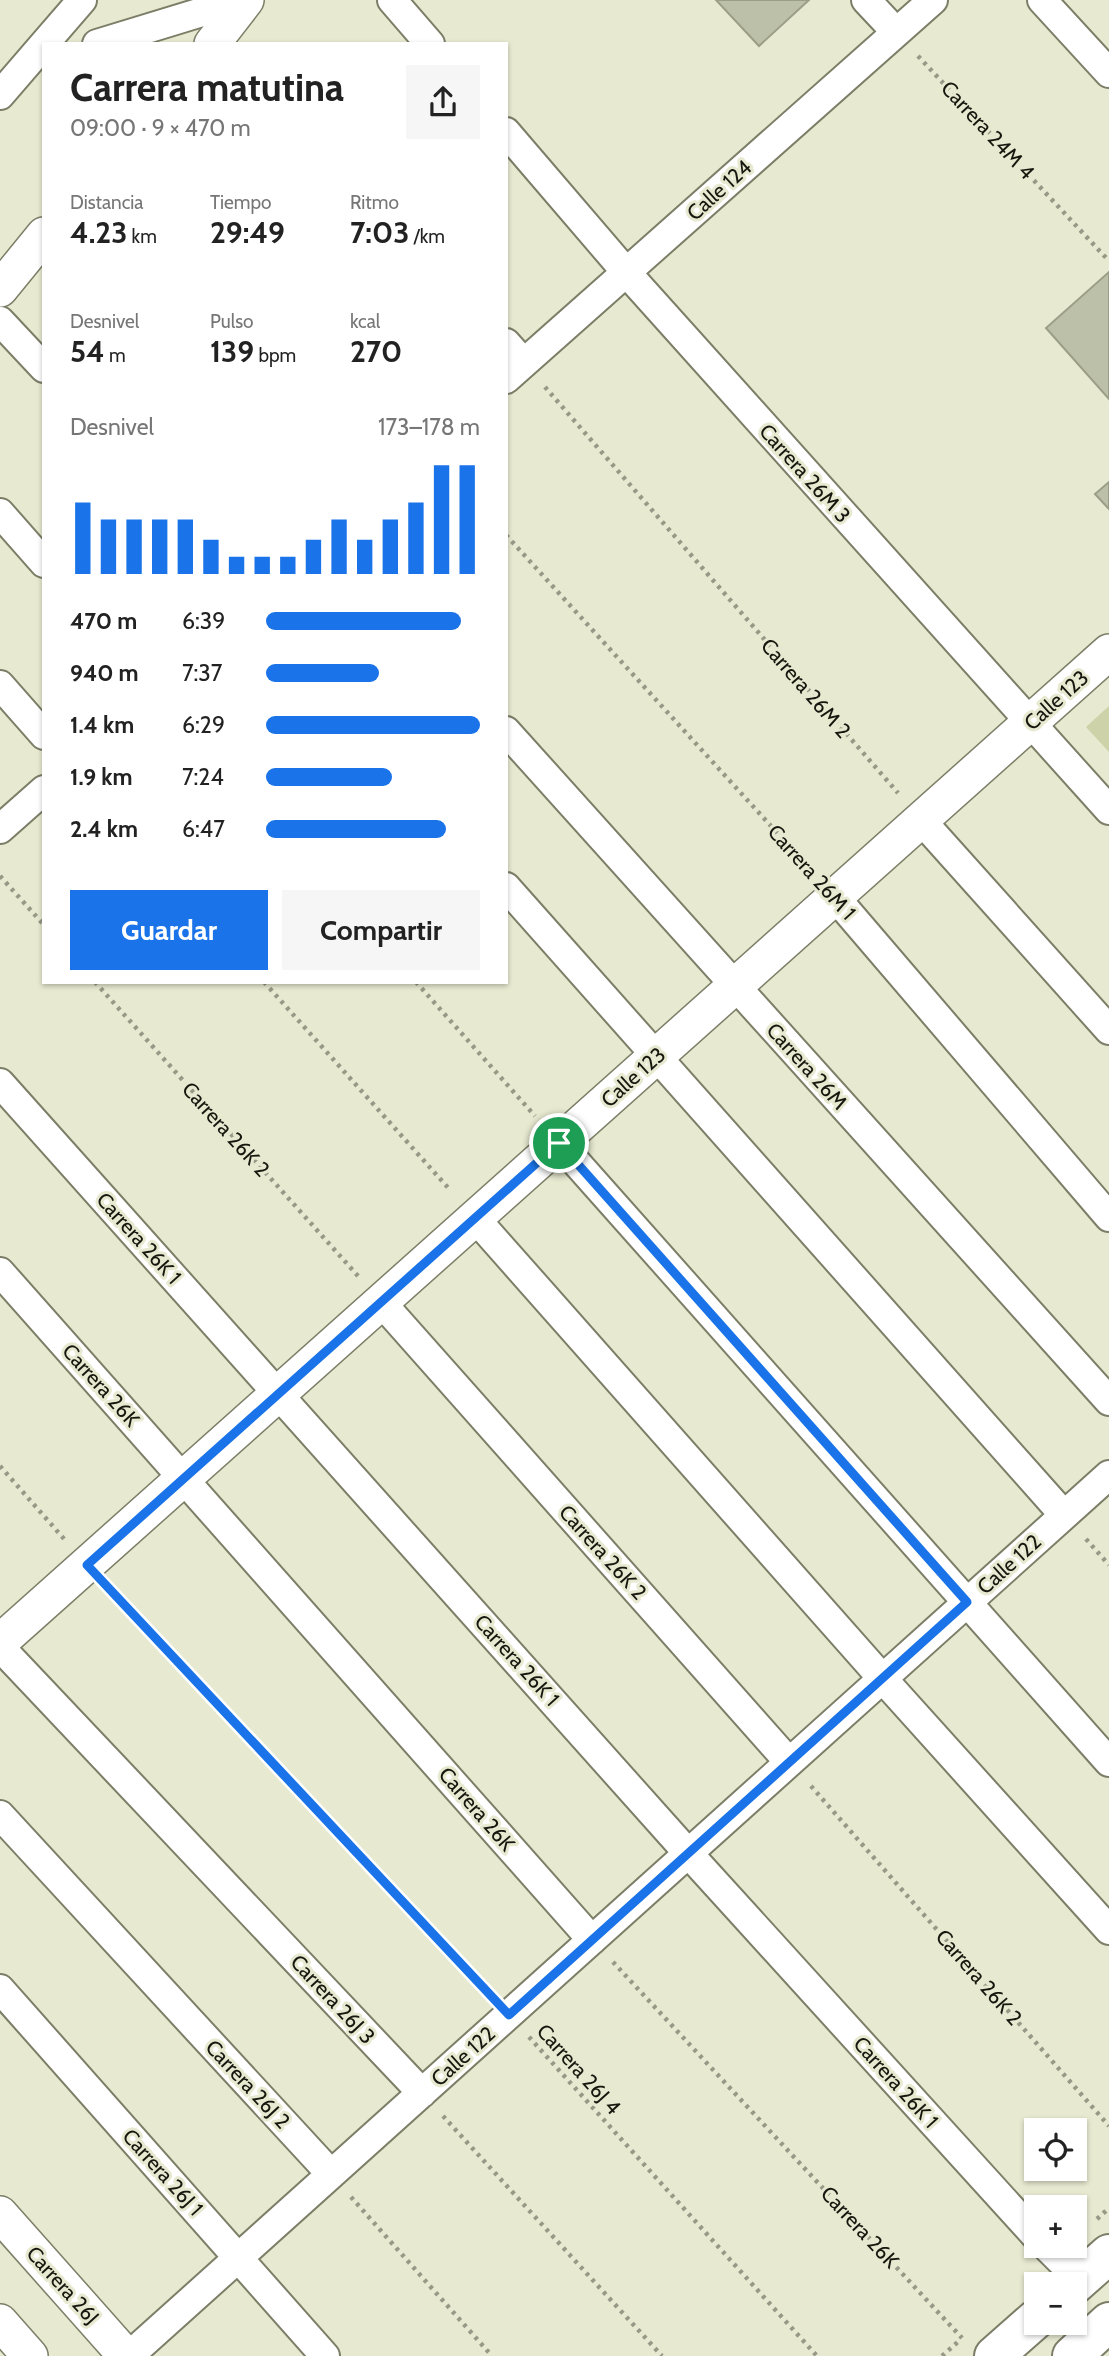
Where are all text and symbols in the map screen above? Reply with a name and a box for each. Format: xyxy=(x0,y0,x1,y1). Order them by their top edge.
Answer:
text: Carrera matutina xyxy=(70,64,344,111)
button: share xyxy=(406,65,480,139)
street label: Carrera 24M 4 xyxy=(936,76,1040,184)
text: 09:00 · 9 × 470 m xyxy=(70,114,251,142)
street label: Calle 124 xyxy=(682,155,756,225)
text: Distancia xyxy=(70,191,144,214)
text: Tiempo xyxy=(210,191,271,214)
text: Ritmo xyxy=(350,191,399,214)
text: 4.23 xyxy=(70,214,127,251)
text: 29:49 xyxy=(210,214,285,251)
text: 7:03 xyxy=(350,214,409,251)
text: km xyxy=(127,225,157,248)
text: /km xyxy=(409,225,445,248)
text: Desnivel xyxy=(70,310,139,333)
text: Pulso xyxy=(210,310,254,333)
text: kcal xyxy=(350,310,380,333)
text: 54 xyxy=(70,333,105,370)
text: 139 xyxy=(210,333,254,370)
text: 270 xyxy=(350,333,402,370)
text: m xyxy=(105,344,126,367)
text: bpm xyxy=(254,344,296,367)
text: Desnivel xyxy=(70,413,154,441)
text: 173–178 m xyxy=(378,413,480,441)
street label: Carrera 26M 3 xyxy=(754,419,856,527)
text: 470 m xyxy=(70,607,137,635)
text: 6:39 xyxy=(182,607,225,635)
street label: Carrera 26M 2 xyxy=(756,633,856,743)
text: 940 m xyxy=(70,659,139,687)
text: 7:37 xyxy=(182,659,222,687)
street label: Calle 123 xyxy=(1019,665,1093,735)
text: 1.4 km xyxy=(70,711,134,739)
text: 6:29 xyxy=(182,711,225,739)
text: 1.9 km xyxy=(70,763,133,791)
text: 7:24 xyxy=(182,763,224,791)
text: 2.4 km xyxy=(70,815,138,843)
text: 6:47 xyxy=(182,815,225,843)
street label: Carrera 26M 1 xyxy=(763,819,861,925)
button: Guardar xyxy=(70,890,268,970)
button: Compartir xyxy=(282,890,480,970)
street label: Carrera 26M xyxy=(762,1017,852,1115)
street label: Calle 123 xyxy=(596,1042,670,1112)
street label: Carrera 26K 2 xyxy=(177,1077,275,1181)
pin xyxy=(529,1113,589,1173)
icon: arrive xyxy=(540,1124,578,1162)
street label: Carrera 26K 1 xyxy=(91,1187,187,1289)
street label: Carrera 26K xyxy=(57,1338,145,1432)
street label: Carrera 26K 2 xyxy=(554,1500,652,1604)
street label: Calle 122 xyxy=(972,1529,1046,1599)
street label: Carrera 26K 1 xyxy=(469,1609,565,1711)
street label: Carrera 26K xyxy=(434,1762,520,1856)
street label: Carrera 26K 2 xyxy=(931,1924,1027,2030)
street label: Carrera 26J 3 xyxy=(286,1949,380,2049)
street label: Carrera 26J 4 xyxy=(532,2019,626,2119)
street label: Calle 122 xyxy=(426,2021,500,2091)
street label: Carrera 26K 1 xyxy=(848,2031,944,2133)
street label: Carrera 26J 2 xyxy=(201,2034,295,2134)
map controls xyxy=(1024,2118,1087,2335)
button: locate xyxy=(1024,2118,1087,2181)
street label: Carrera 26J 1 xyxy=(118,2124,208,2220)
street label: Carrera 26K xyxy=(816,2181,904,2273)
button: + xyxy=(1024,2195,1087,2258)
street label: Carrera 26J xyxy=(21,2241,105,2329)
button: − xyxy=(1024,2272,1087,2335)

